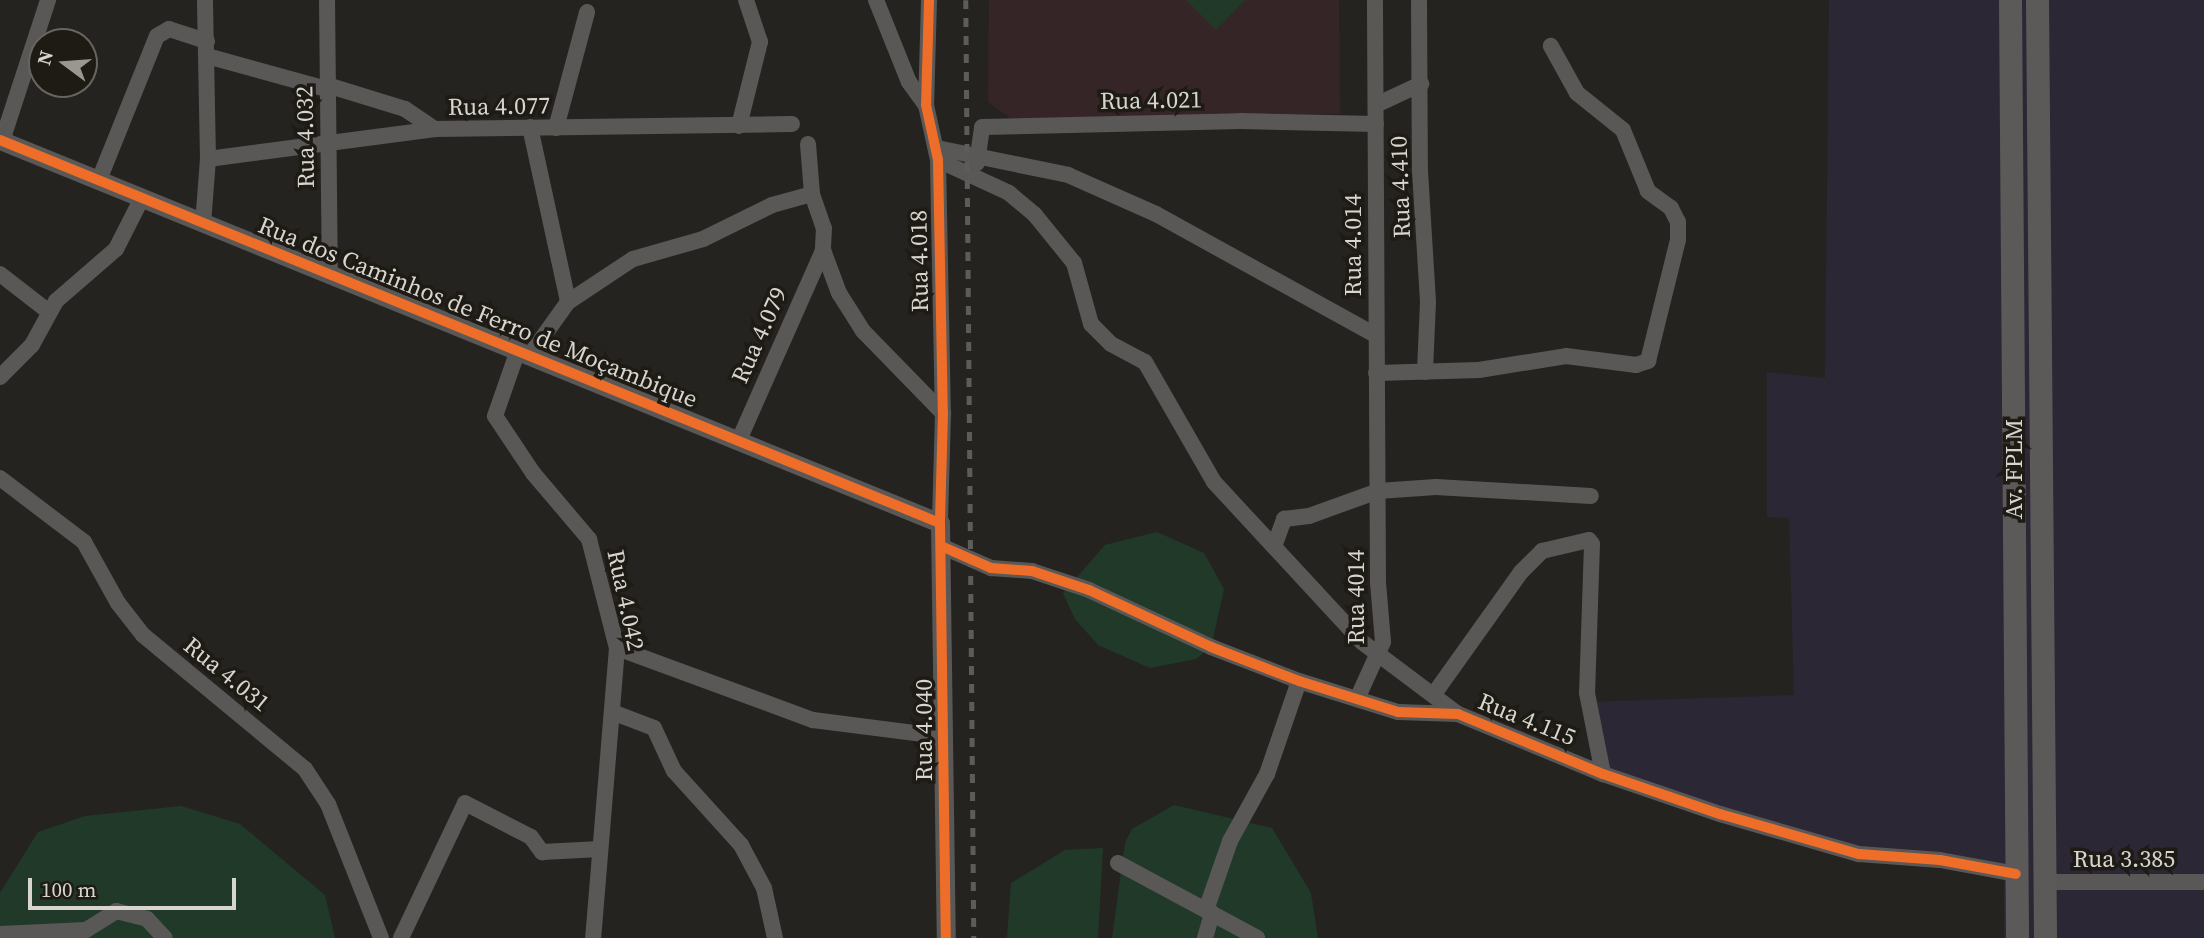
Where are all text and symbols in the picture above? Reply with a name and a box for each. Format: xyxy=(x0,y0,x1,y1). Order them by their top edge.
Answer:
north arrow xyxy=(28,28,98,98)
text: N xyxy=(30,48,59,68)
street label: Rua 4.021 xyxy=(1100,85,1202,115)
street label: Rua 4.032 xyxy=(290,86,320,188)
street label: Rua 4.077 xyxy=(448,91,550,121)
street label: Rua 4.410 xyxy=(1384,135,1416,239)
street label: Rua 4.014 xyxy=(1339,194,1367,296)
street label: Rua dos Caminhos de Ferro de Moçambique xyxy=(254,210,702,414)
street label: Rua 4.018 xyxy=(904,210,934,312)
street label: Rua 4.079 xyxy=(725,282,793,388)
street label: Av. FPLM xyxy=(2000,419,2028,519)
street label: Rua 4.042 xyxy=(601,547,651,653)
street label: Rua 4014 xyxy=(1342,549,1370,645)
street label: Rua 4.031 xyxy=(178,631,276,717)
street label: Rua 4.040 xyxy=(910,679,938,781)
street label: Rua 4.115 xyxy=(1474,686,1580,752)
street label: Rua 3.385 xyxy=(2073,845,2175,873)
scale bar xyxy=(32,864,240,908)
text: 100 m xyxy=(41,875,96,904)

